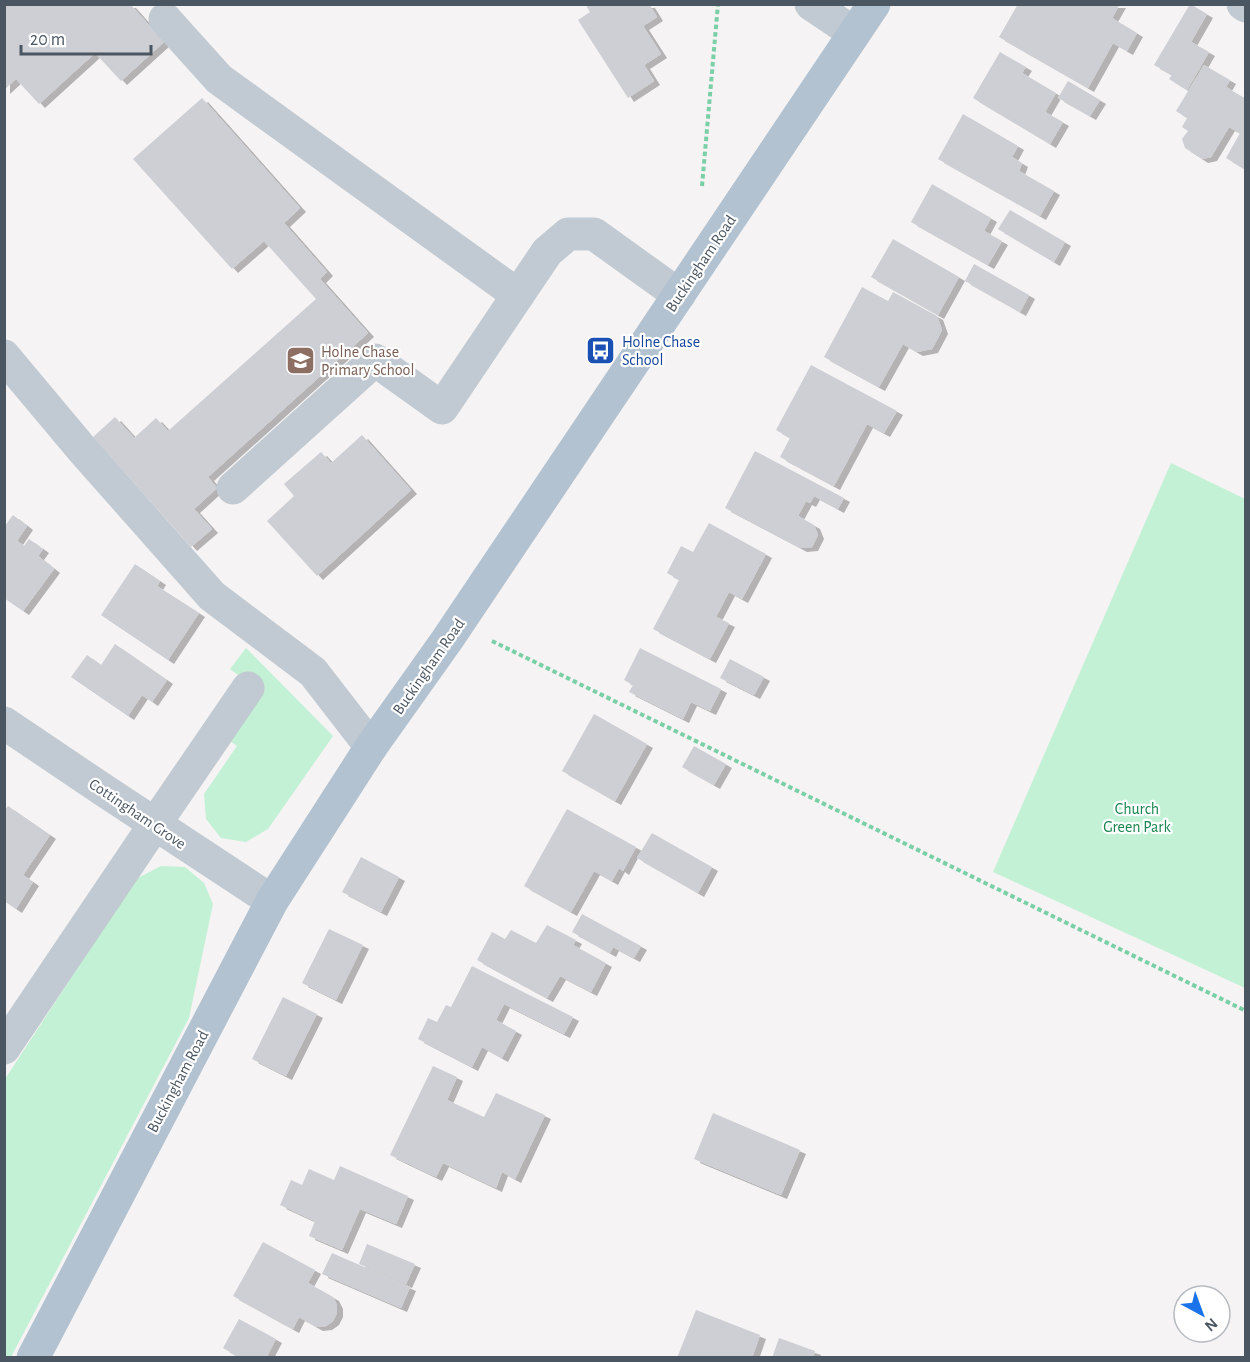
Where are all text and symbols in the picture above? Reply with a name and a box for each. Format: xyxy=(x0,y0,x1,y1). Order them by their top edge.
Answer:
scale bar xyxy=(21,18,152,56)
text: 20 m xyxy=(30,31,65,49)
street label: Buckingham Road xyxy=(663,212,739,315)
bus stop icon: Holne Chase School xyxy=(585,334,617,366)
place label: Holne Chase School xyxy=(622,334,700,368)
school or university icon: Holne Chase Primary School xyxy=(284,344,316,376)
place label: Holne Chase Primary School xyxy=(321,344,414,379)
street label: Buckingham Road xyxy=(390,616,468,717)
street label: Cottingham Grove xyxy=(86,776,189,852)
park label: Church Green Park xyxy=(1103,801,1172,835)
street label: Buckingham Road xyxy=(144,1028,211,1135)
north arrow xyxy=(1172,1284,1232,1344)
text: N xyxy=(1202,1315,1221,1334)

